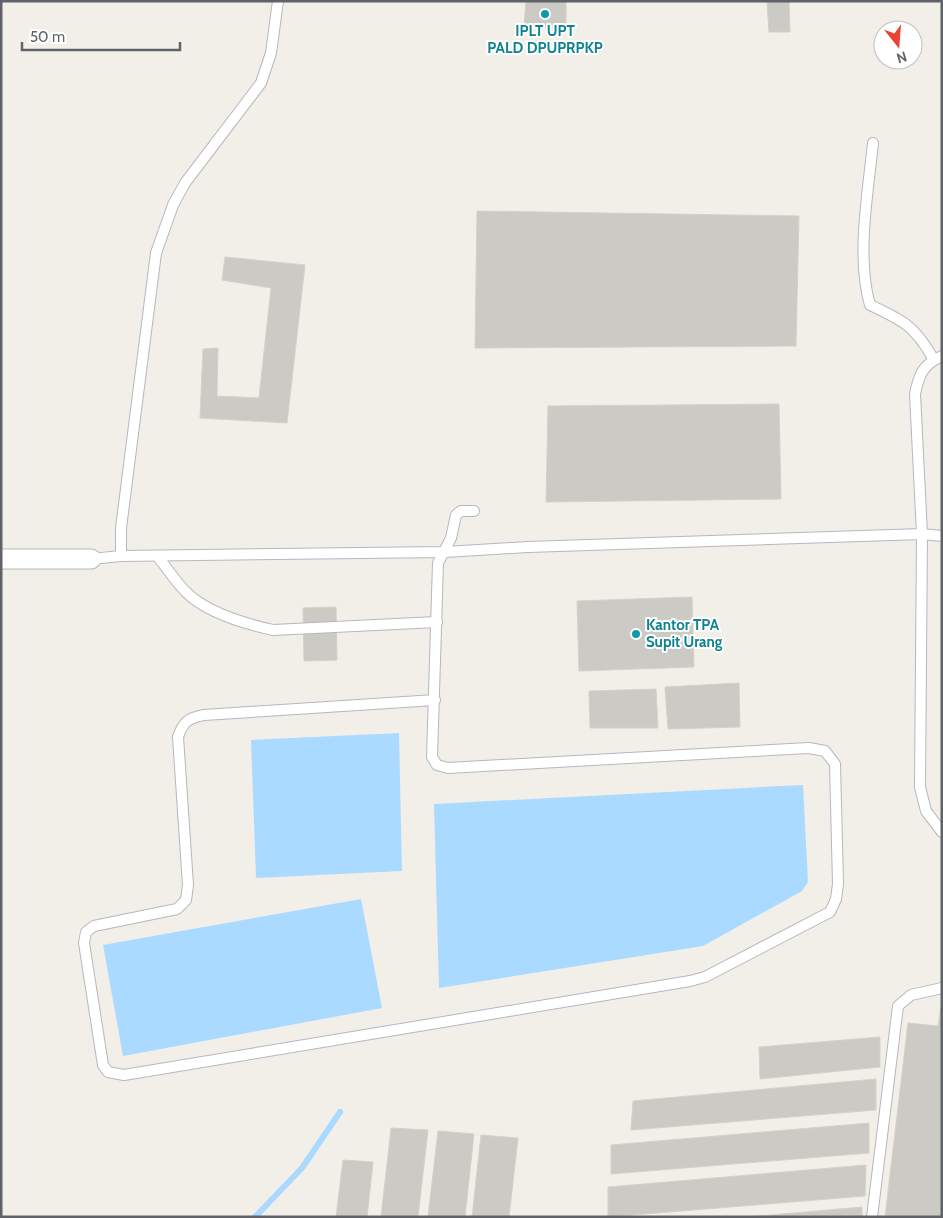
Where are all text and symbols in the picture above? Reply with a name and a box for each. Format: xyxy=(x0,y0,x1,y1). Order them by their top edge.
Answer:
marker: IPLT UPT PALD DPUPRPKP xyxy=(539,8,551,20)
scale bar xyxy=(22,20,180,52)
north arrow xyxy=(873,20,923,70)
place label: IPLT UPT PALD DPUPRPKP xyxy=(487,22,603,57)
text: 50 m xyxy=(30,28,65,46)
text: N xyxy=(894,47,909,67)
place label: Kantor TPA Supit Urang xyxy=(646,616,723,651)
marker: Kantor TPA Supit Urang xyxy=(630,628,642,640)

